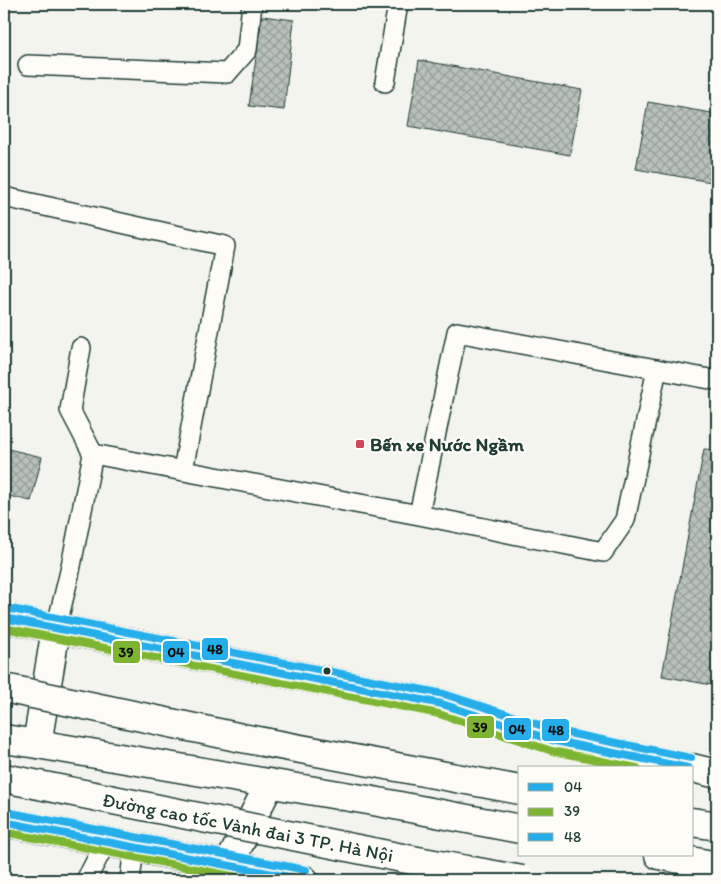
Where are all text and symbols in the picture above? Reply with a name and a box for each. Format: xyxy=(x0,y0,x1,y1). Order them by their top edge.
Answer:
place label: Bến xe Nước Ngầm xyxy=(370,433,524,456)
marker: Bến xe Nước Ngầm xyxy=(354,438,366,450)
line badge: 48 xyxy=(201,637,229,661)
line badge: 39 xyxy=(112,640,141,664)
line badge: 04 xyxy=(162,640,190,664)
text: 48 xyxy=(207,641,223,658)
text: 39 xyxy=(119,644,133,661)
text: 04 xyxy=(167,644,185,661)
unlabelled marker xyxy=(322,666,332,676)
line badge: 39 xyxy=(466,715,495,739)
line badge: 04 xyxy=(503,717,532,741)
line badge: 48 xyxy=(541,718,570,742)
text: 39 xyxy=(473,719,487,736)
text: 04 xyxy=(508,721,526,738)
text: 48 xyxy=(548,722,564,739)
legend xyxy=(518,766,694,856)
text: 04 xyxy=(564,778,582,796)
street label: Đường cao tốc Vành đai 3 TP. Hà Nội xyxy=(101,788,395,867)
text: 39 xyxy=(564,802,580,820)
text: 48 xyxy=(564,828,581,846)

